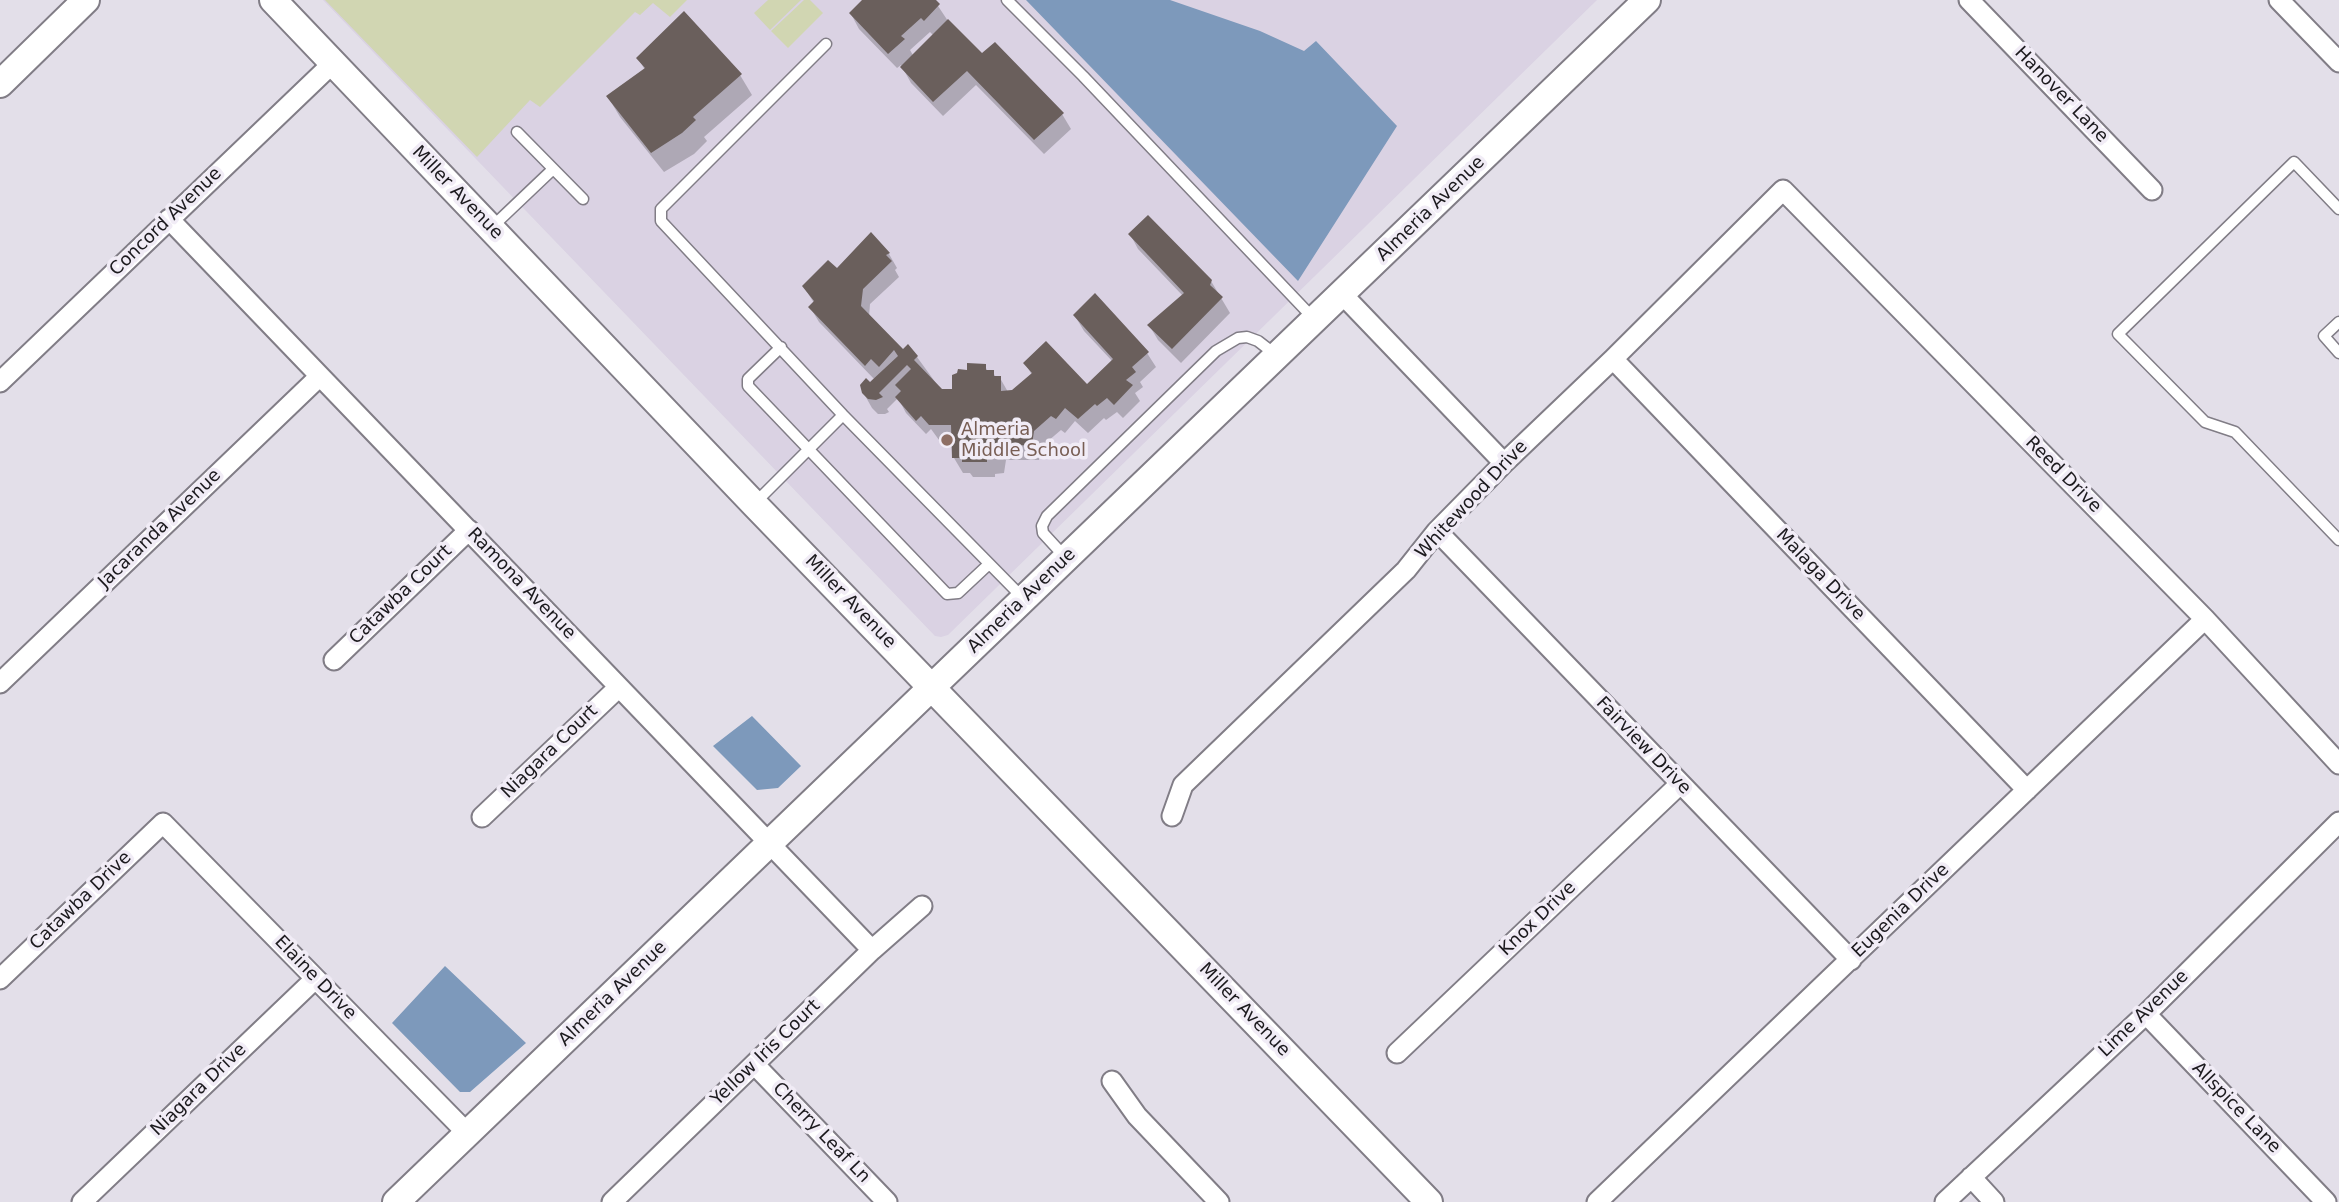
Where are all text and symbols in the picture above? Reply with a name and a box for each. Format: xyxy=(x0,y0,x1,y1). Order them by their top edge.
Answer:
street label: Hanover Lane xyxy=(2010,42,2112,148)
street label: Miller Avenue xyxy=(407,142,507,244)
street label: Almeria Avenue xyxy=(1372,152,1490,266)
street label: Concord Avenue xyxy=(106,163,226,281)
place label: Almeria Middle School xyxy=(961,419,1086,462)
marker: Almeria Middle School xyxy=(939,432,955,448)
street label: Reed Drive xyxy=(2020,432,2106,518)
street label: Whitewood Drive xyxy=(1412,436,1532,564)
street label: Jacaranda Avenue xyxy=(94,465,226,593)
street label: Ramona Avenue xyxy=(462,524,580,644)
street label: Malaga Drive xyxy=(1771,525,1869,625)
street label: Catawba Court xyxy=(345,541,457,649)
street label: Almeria Avenue xyxy=(963,544,1081,658)
street label: Miller Avenue xyxy=(800,551,900,653)
street label: Fairview Drive xyxy=(1591,693,1695,799)
street label: Niagara Court xyxy=(497,701,603,803)
street label: Catawba Drive xyxy=(26,847,136,955)
street label: Eugenia Drive xyxy=(1848,859,1954,963)
street label: Knox Drive xyxy=(1495,877,1581,961)
street label: Elaine Drive xyxy=(270,931,360,1025)
street label: Almeria Avenue xyxy=(554,937,672,1051)
street label: Miller Avenue xyxy=(1194,959,1294,1061)
street label: Lime Avenue xyxy=(2095,966,2193,1062)
street label: Yellow Iris Court xyxy=(707,995,825,1111)
street label: Niagara Drive xyxy=(147,1039,251,1141)
street label: Allspice Lane xyxy=(2187,1058,2285,1158)
street label: Cherry Leaf Ln xyxy=(768,1078,874,1188)

